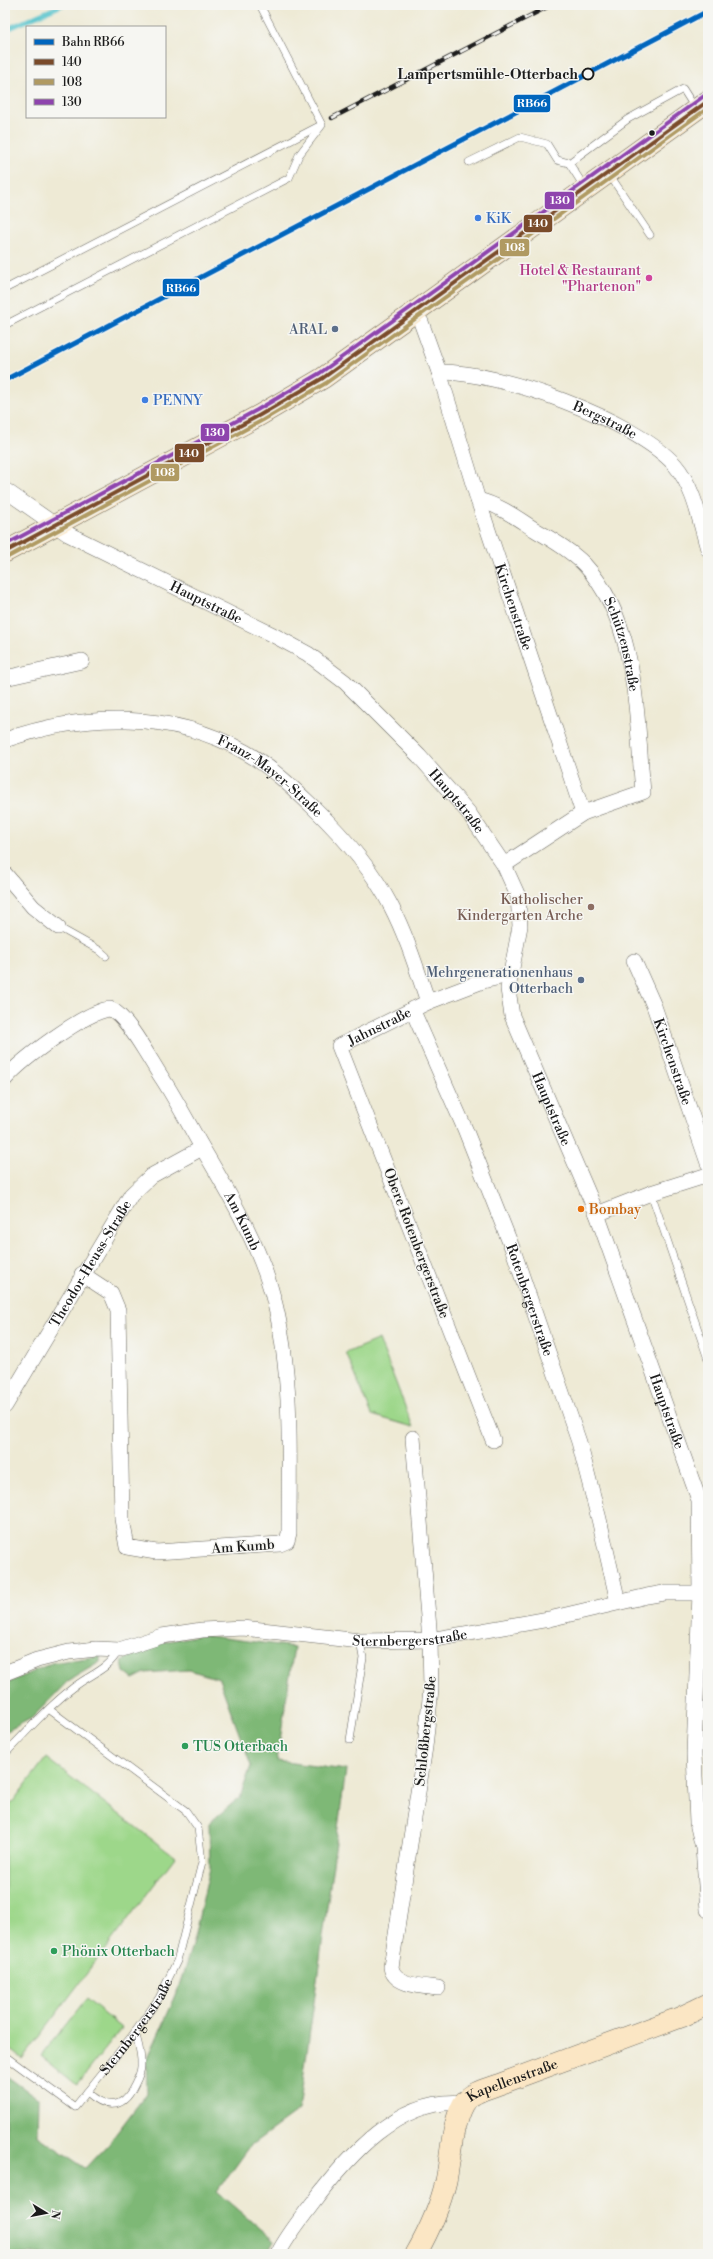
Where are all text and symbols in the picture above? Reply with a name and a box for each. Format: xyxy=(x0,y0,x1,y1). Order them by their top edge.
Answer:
legend xyxy=(26,26,166,118)
text: Bahn RB66 xyxy=(61,35,125,50)
text: 140 xyxy=(62,55,82,70)
place label: Lampertsmühle-Otterbach xyxy=(398,66,578,84)
marker: Lampertsmühle-Otterbach xyxy=(581,67,595,81)
text: 108 xyxy=(62,75,82,90)
line badge: RB66 xyxy=(513,94,551,113)
text: 130 xyxy=(62,95,82,110)
text: RB66 xyxy=(517,97,547,111)
unlabelled marker xyxy=(647,128,657,138)
line badge: 130 xyxy=(544,191,575,210)
text: 130 xyxy=(550,194,570,208)
place label: KiK xyxy=(486,210,512,228)
marker: KiK xyxy=(473,213,483,223)
line badge: 140 xyxy=(523,214,553,233)
text: 140 xyxy=(528,217,548,231)
line badge: 108 xyxy=(499,238,530,257)
text: 108 xyxy=(505,241,525,255)
place label: Hotel & Restaurant "Phartenon" xyxy=(520,262,641,296)
marker: Hotel & Restaurant "Phartenon" xyxy=(644,273,654,283)
line badge: RB66 xyxy=(162,278,200,297)
text: RB66 xyxy=(166,282,196,296)
place label: ARAL xyxy=(288,321,327,339)
marker: ARAL xyxy=(330,324,340,334)
place label: PENNY xyxy=(153,392,203,410)
marker: PENNY xyxy=(140,395,150,405)
street label: Bergstraße xyxy=(569,397,640,444)
line badge: 130 xyxy=(200,423,230,442)
text: 130 xyxy=(205,426,225,440)
line badge: 140 xyxy=(174,443,205,463)
text: 140 xyxy=(179,447,199,461)
line badge: 108 xyxy=(150,463,180,482)
text: 108 xyxy=(155,466,175,480)
street label: Kirchenstraße xyxy=(490,561,536,653)
street label: Hauptstraße xyxy=(167,578,245,628)
street label: Schützenstraße xyxy=(599,594,642,693)
street label: Franz-Mayer-Straße xyxy=(214,732,326,822)
street label: Hauptstraße xyxy=(424,765,488,837)
place label: Katholischer Kindergarten Arche xyxy=(457,891,583,925)
marker: Katholischer Kindergarten Arche xyxy=(586,902,596,912)
place label: Mehrgenerationenhaus Otterbach xyxy=(426,964,574,998)
marker: Mehrgenerationenhaus Otterbach xyxy=(576,975,586,985)
street label: Jahnstraße xyxy=(344,1004,415,1051)
street label: Kirchenstraße xyxy=(649,1016,695,1108)
street label: Hauptstraße xyxy=(527,1069,575,1149)
street label: Obere Rotenbergerstraße xyxy=(379,1166,453,1321)
street label: Am Kumb xyxy=(219,1188,264,1254)
street label: Theodor-Heuss-Straße xyxy=(46,1197,136,1331)
place label: Bombay xyxy=(588,1201,641,1219)
marker: Bombay xyxy=(576,1204,586,1214)
street label: Rotenbergerstraße xyxy=(501,1241,557,1359)
street label: Hauptstraße xyxy=(645,1371,688,1452)
street label: Am Kumb xyxy=(210,1536,275,1558)
street label: Sternbergerstraße xyxy=(351,1626,469,1651)
street label: Schloßbergstraße xyxy=(411,1675,441,1787)
place label: TUS Otterbach xyxy=(193,1738,289,1756)
marker: TUS Otterbach xyxy=(180,1741,190,1751)
place label: Phönix Otterbach xyxy=(62,1943,175,1961)
marker: Phönix Otterbach xyxy=(49,1946,59,1956)
street label: Sternbergerstraße xyxy=(96,1975,177,2079)
street label: Kapellenstraße xyxy=(463,2055,560,2106)
north arrow xyxy=(26,2193,66,2233)
text: N xyxy=(47,2209,63,2220)

